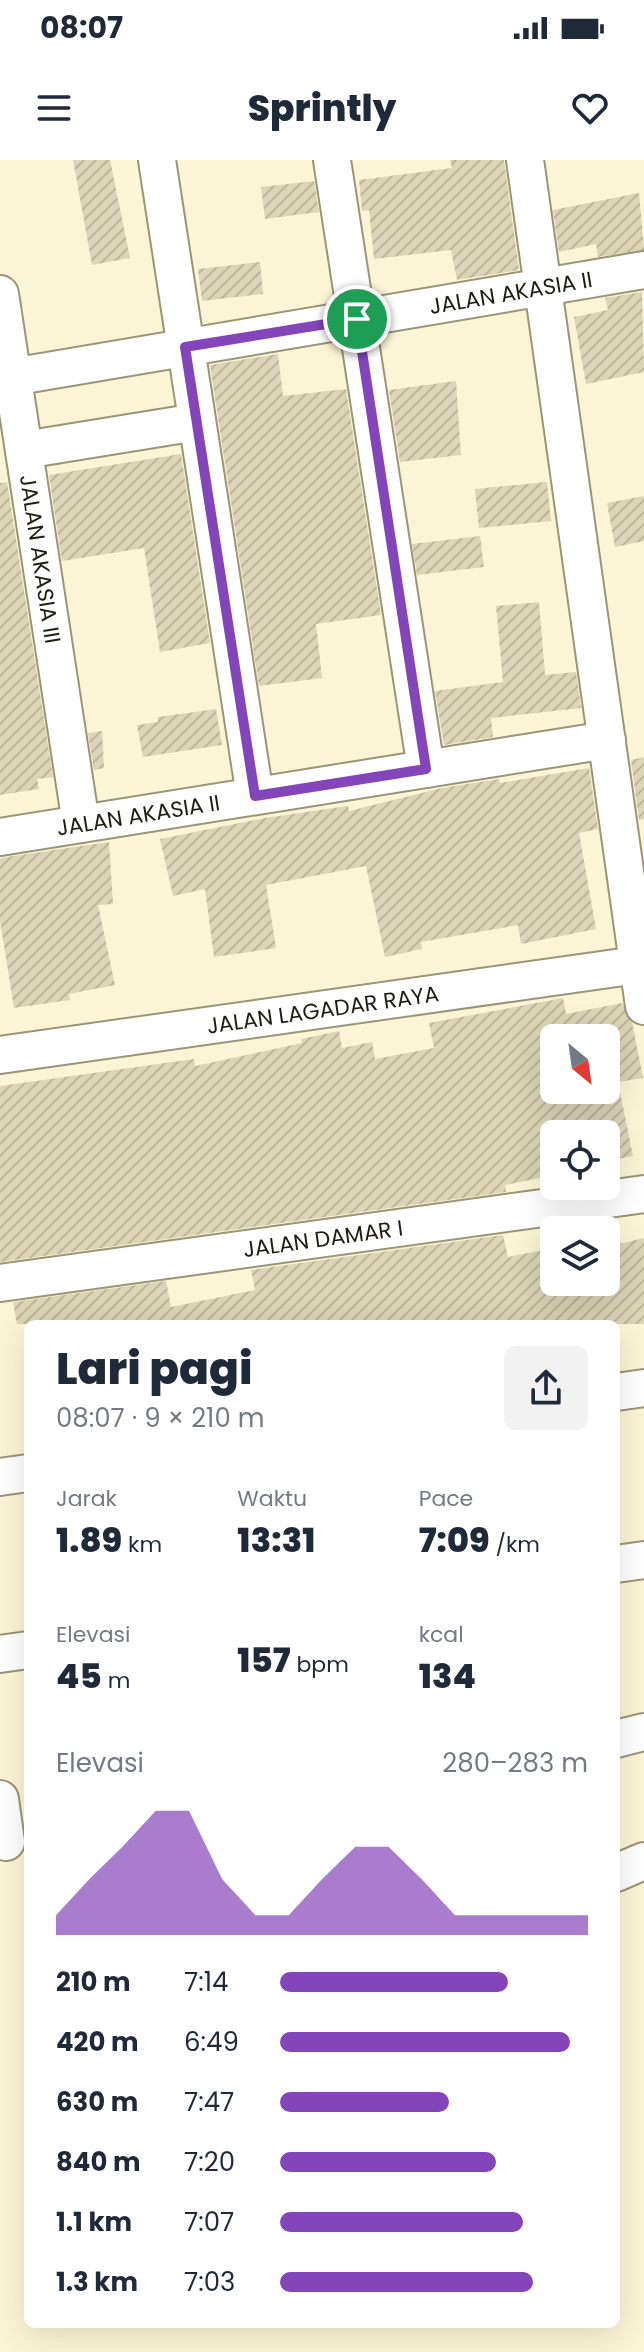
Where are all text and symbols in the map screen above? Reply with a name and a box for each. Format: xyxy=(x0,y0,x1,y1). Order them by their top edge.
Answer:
text: 08:07 xyxy=(40,6,123,49)
text: Sprintly xyxy=(248,83,396,134)
icon: menu xyxy=(32,86,76,130)
icon: heart xyxy=(568,86,612,130)
street label: JALAN AKASIA II xyxy=(427,264,595,322)
pin xyxy=(323,285,391,353)
icon: arrive xyxy=(335,297,379,341)
street label: JALAN AKASIA III xyxy=(12,472,69,645)
street label: JALAN AKASIA II xyxy=(54,787,222,843)
street label: JALAN LAGADAR RAYA xyxy=(205,978,441,1041)
north arrow xyxy=(540,1024,620,1104)
map controls xyxy=(540,1024,620,1296)
button: locate xyxy=(540,1120,620,1200)
street label: JALAN DAMAR I xyxy=(241,1212,405,1265)
button: layers xyxy=(540,1216,620,1296)
text: Lari pagi xyxy=(56,1338,252,1399)
button: share xyxy=(504,1346,588,1430)
text: 08:07 · 9 × 210 m xyxy=(56,1400,265,1436)
text: Jarak xyxy=(56,1483,117,1514)
text: Waktu xyxy=(237,1483,307,1514)
text: Pace xyxy=(419,1483,473,1514)
text: 1.89 xyxy=(56,1516,122,1564)
text: 13:31 xyxy=(237,1516,315,1564)
text: 7:09 xyxy=(419,1516,490,1564)
text: km xyxy=(122,1529,162,1560)
text: /km xyxy=(490,1529,540,1560)
text: Elevasi xyxy=(56,1619,130,1650)
text: kcal xyxy=(419,1619,464,1650)
text: 157 xyxy=(237,1636,291,1684)
text: bpm xyxy=(291,1649,349,1680)
text: 45 xyxy=(56,1652,102,1700)
text: 134 xyxy=(419,1652,476,1700)
text: m xyxy=(102,1665,130,1696)
text: Elevasi xyxy=(56,1745,144,1781)
text: 280–283 m xyxy=(442,1745,588,1781)
text: 210 m xyxy=(56,1964,131,2000)
text: 7:14 xyxy=(184,1964,228,2000)
text: 420 m xyxy=(56,2024,138,2060)
text: 6:49 xyxy=(184,2024,239,2060)
text: 630 m xyxy=(56,2084,138,2120)
text: 7:47 xyxy=(184,2084,234,2120)
text: 840 m xyxy=(56,2144,140,2180)
text: 7:20 xyxy=(184,2144,235,2180)
text: 1.1 km xyxy=(56,2204,132,2240)
text: 7:07 xyxy=(184,2204,234,2240)
text: 1.3 km xyxy=(56,2264,138,2300)
text: 7:03 xyxy=(184,2264,235,2300)

